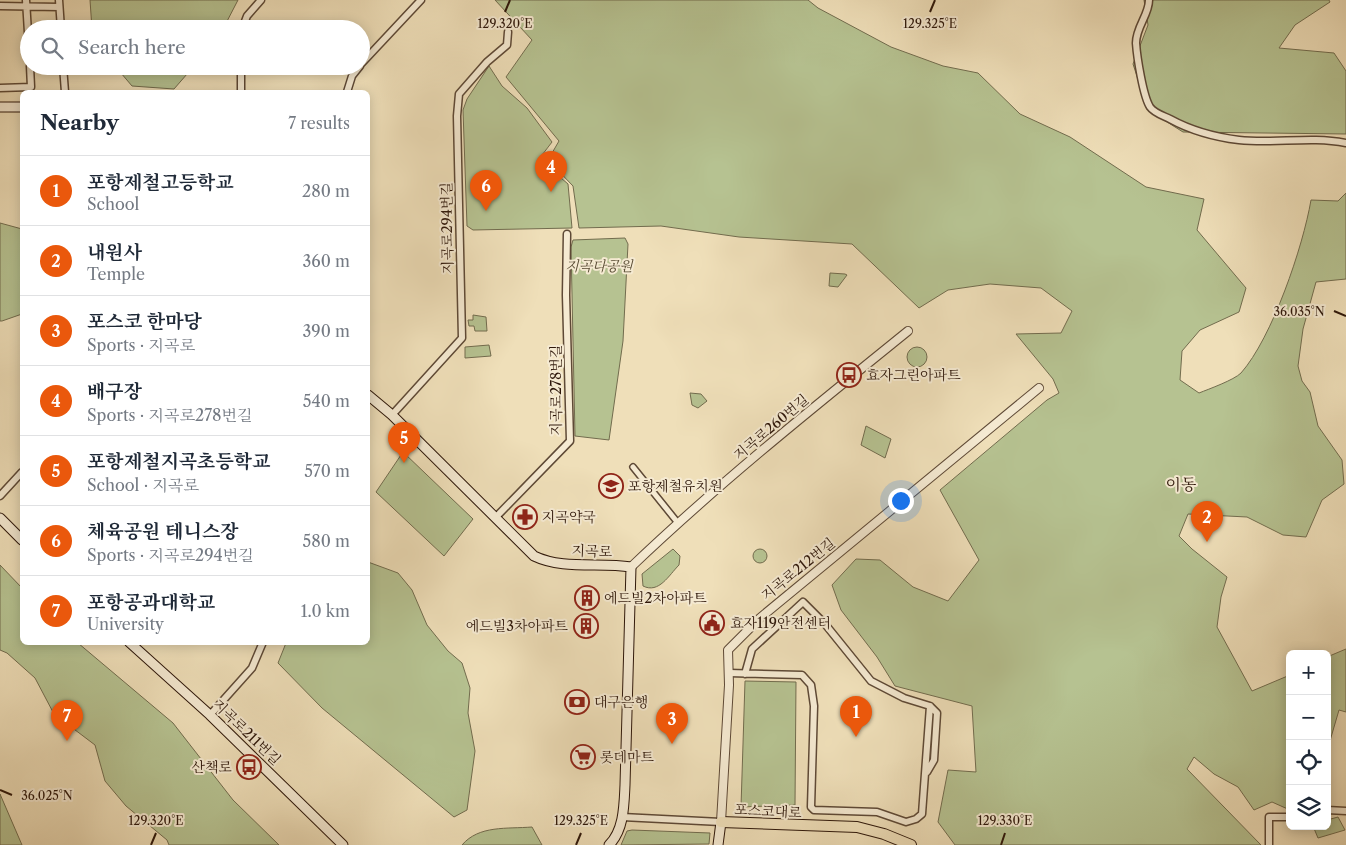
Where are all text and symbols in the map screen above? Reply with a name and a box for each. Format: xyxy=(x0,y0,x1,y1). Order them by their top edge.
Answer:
text: 129.320°E xyxy=(478,16,532,31)
text: 129.325°E xyxy=(903,16,957,31)
search box xyxy=(20,20,370,75)
icon: search xyxy=(38,34,66,62)
text: Search here xyxy=(78,36,186,59)
text: Nearby xyxy=(40,110,119,135)
text: 7 results xyxy=(288,113,350,133)
pin: 4 xyxy=(535,151,567,192)
pin: 6 xyxy=(470,170,502,211)
text: 포항제철고등학교 xyxy=(87,171,234,194)
text: 1 xyxy=(52,181,60,201)
text: 280 m xyxy=(302,181,350,201)
street label: 지곡로294번길 xyxy=(437,182,457,274)
text: School xyxy=(87,194,139,214)
text: 내원사 xyxy=(87,241,142,264)
text: 2 xyxy=(51,251,61,271)
text: 360 m xyxy=(303,251,350,271)
park label: 지곡다공원 xyxy=(565,257,634,275)
text: Temple xyxy=(87,264,145,284)
text: 36.035°N xyxy=(1273,304,1325,319)
text: 포스코 한마당 xyxy=(87,310,202,333)
text: 3 xyxy=(51,321,61,341)
text: 390 m xyxy=(303,321,350,341)
text: Sports · 지곡로 xyxy=(87,335,195,355)
street label: 지곡로278번길 xyxy=(547,345,565,435)
bus stop icon: 효자그린아파트 xyxy=(836,362,862,388)
place label: 효자그린아파트 xyxy=(866,366,961,384)
text: 배구장 xyxy=(87,380,142,403)
street label: 지곡로260번길 xyxy=(730,390,812,464)
text: 4 xyxy=(51,391,61,411)
text: 540 m xyxy=(303,391,350,411)
text: Sports · 지곡로278번길 xyxy=(87,405,252,425)
pin: 5 xyxy=(388,422,420,463)
text: 포항제철지곡초등학교 xyxy=(87,450,271,473)
text: 5 xyxy=(52,461,60,481)
text: 570 m xyxy=(304,461,350,481)
school or university icon: 포항제철유치원 xyxy=(598,473,624,499)
district label: 이동 xyxy=(1166,474,1197,494)
text: School · 지곡로 xyxy=(87,475,199,495)
place label: 포항제철유치원 xyxy=(628,477,723,495)
your location xyxy=(888,488,914,514)
pin: 2 xyxy=(1191,501,1223,542)
pharmacy icon: 지곡약국 xyxy=(512,504,538,530)
place label: 지곡약국 xyxy=(542,508,596,526)
text: 체육공원 테니스장 xyxy=(87,520,239,543)
text: 6 xyxy=(51,531,61,551)
text: 580 m xyxy=(303,531,350,551)
street label: 지곡로212번길 xyxy=(758,534,838,604)
street label: 지곡로 xyxy=(571,541,613,561)
text: Sports · 지곡로294번길 xyxy=(87,545,254,565)
building icon: 에드빌2차아파트 xyxy=(574,585,600,611)
place label: 에드빌2차아파트 xyxy=(604,589,707,607)
text: 포항공과대학교 xyxy=(87,591,215,614)
text: 7 xyxy=(52,601,60,621)
text: 1.0 km xyxy=(301,601,350,621)
public building icon: 효자119안전센터 xyxy=(699,610,725,636)
building icon: 에드빌3차아파트 xyxy=(573,613,599,639)
text: University xyxy=(87,614,164,634)
place label: 효자119안전센터 xyxy=(730,614,831,632)
place label: 에드빌3차아파트 xyxy=(466,617,568,635)
map controls xyxy=(1286,650,1331,830)
button: + xyxy=(1286,650,1331,695)
bank icon: 대구은행 xyxy=(564,689,590,715)
place label: 대구은행 xyxy=(594,693,648,711)
street label: 지곡로211번길 xyxy=(209,695,285,769)
button: − xyxy=(1286,695,1331,740)
pin: 1 xyxy=(840,696,872,737)
pin: 7 xyxy=(51,700,83,741)
pin: 3 xyxy=(656,703,688,744)
button: locate xyxy=(1286,740,1331,785)
supermarket icon: 롯데마트 xyxy=(570,744,596,770)
place label: 롯데마트 xyxy=(600,748,655,766)
bus stop icon: 산책로 xyxy=(236,754,262,780)
place label: 산책로 xyxy=(191,758,232,776)
button: layers xyxy=(1286,785,1331,830)
text: 36.025°N xyxy=(21,788,73,803)
street label: 포스코대로 xyxy=(734,800,803,822)
text: 129.320°E xyxy=(129,813,183,828)
text: 129.325°E xyxy=(554,813,608,828)
text: 129.330°E xyxy=(978,813,1032,828)

